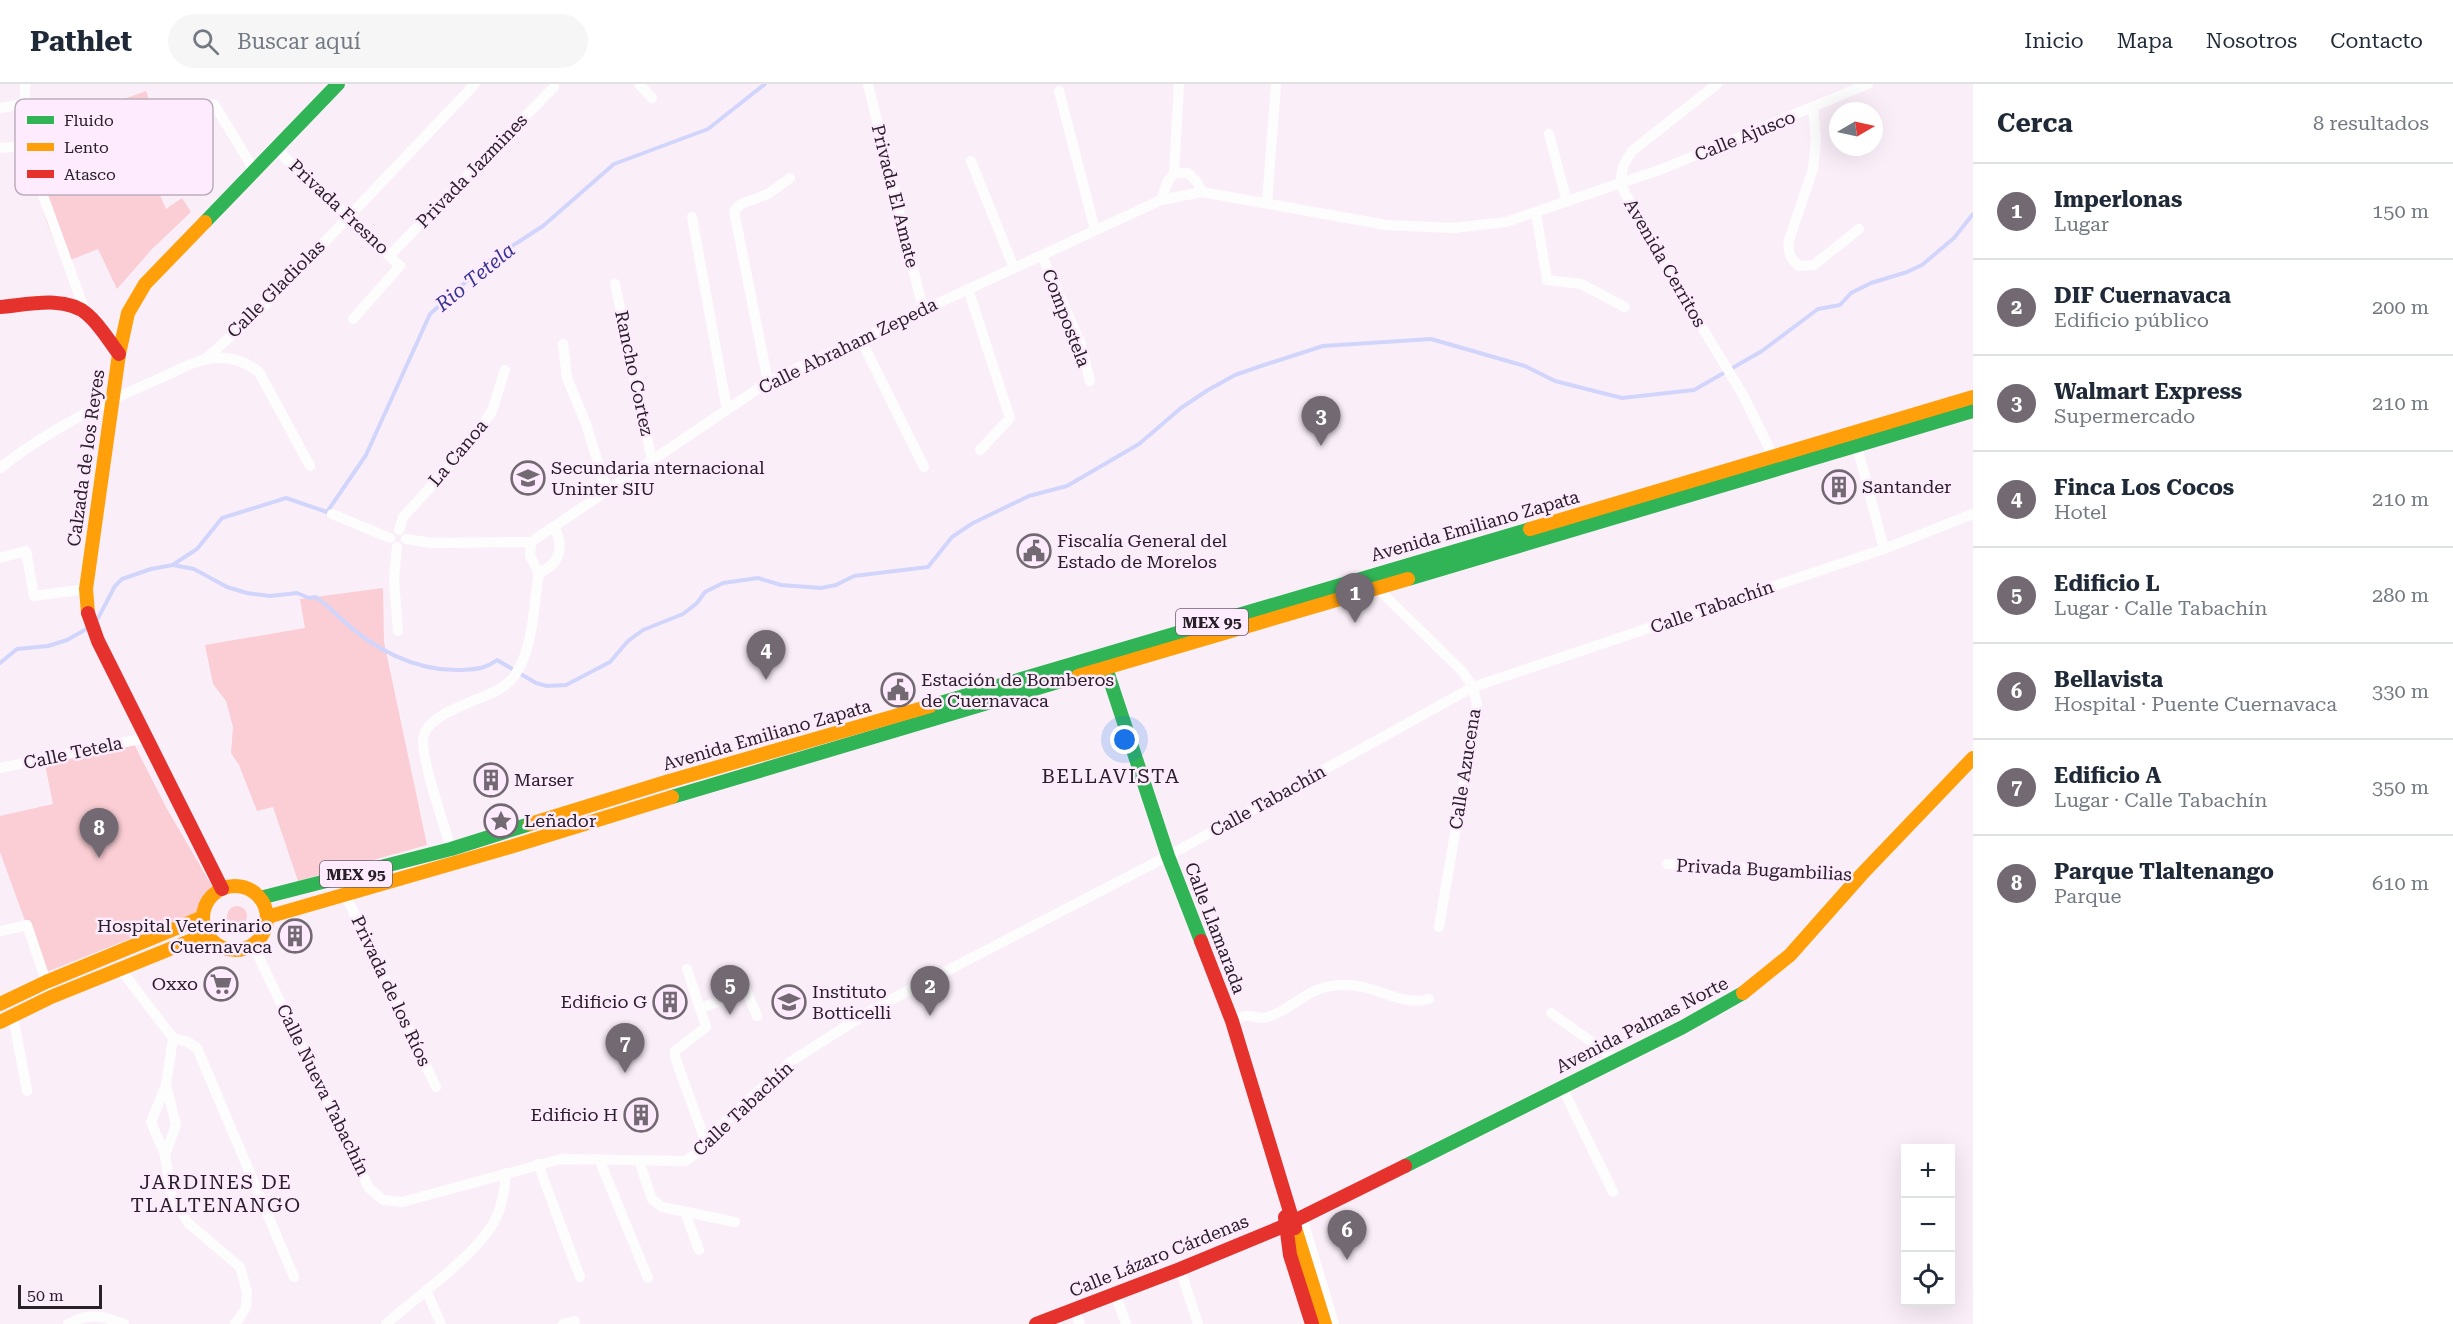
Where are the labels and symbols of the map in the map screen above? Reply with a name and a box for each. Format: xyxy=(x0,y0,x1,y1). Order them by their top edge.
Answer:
legend xyxy=(15,99,213,195)
north arrow xyxy=(1829,102,1883,156)
street label: Calle Ajusco xyxy=(1691,106,1798,165)
street label: Privada Jazmines xyxy=(412,109,531,232)
text: Fluido xyxy=(64,111,114,130)
street label: Privada El Amate xyxy=(868,122,923,270)
text: Lento xyxy=(64,138,109,157)
street label: Privada Fresno xyxy=(285,155,394,258)
text: Atasco xyxy=(64,165,116,184)
street label: Avenida Cerritos xyxy=(1620,195,1711,331)
street label: Calle Gladiolas xyxy=(222,235,329,342)
water label: Rio Tetela xyxy=(430,238,520,317)
street label: Compostela xyxy=(1038,266,1095,370)
street label: Calle Abraham Zepeda xyxy=(755,293,941,398)
street label: Rancho Cortez xyxy=(611,308,658,438)
street label: Calzada de los Reyes xyxy=(63,368,108,548)
pin: 3 xyxy=(1302,396,1340,446)
street label: La Canoa xyxy=(424,415,492,490)
place label: Secundaria nternacional Uninter SIU xyxy=(551,457,765,499)
school or university icon: Secundaria nternacional Uninter SIU xyxy=(510,460,546,496)
building icon: Santander xyxy=(1821,469,1857,505)
place label: Santander xyxy=(1862,476,1951,497)
street label: Avenida Emiliano Zapata xyxy=(1368,486,1582,565)
place label: Fiscalía General del Estado de Morelos xyxy=(1057,530,1228,572)
public building icon: Fiscalía General del Estado de Morelos xyxy=(1016,533,1052,569)
pin: 1 xyxy=(1336,574,1374,623)
street label: Calle Tabachín xyxy=(1647,575,1777,637)
road number: MEX 95 xyxy=(1176,609,1248,635)
pin: 4 xyxy=(746,630,786,680)
place label: Estación de Bomberos de Cuernavaca xyxy=(921,669,1114,711)
public building icon: Estación de Bomberos de Cuernavaca xyxy=(880,672,916,708)
street label: Avenida Emiliano Zapata xyxy=(660,695,874,774)
street label: Calle Azucena xyxy=(1445,707,1484,831)
your location xyxy=(1110,725,1139,754)
street label: Calle Tetela xyxy=(22,732,124,773)
street label: Calle Tabachín xyxy=(1206,760,1330,841)
building icon: Marser xyxy=(473,762,509,798)
district label: BELLAVISTA xyxy=(1041,764,1181,788)
place label: Marser xyxy=(514,769,574,790)
place icon: Leñador xyxy=(483,803,519,839)
pin: 8 xyxy=(80,808,118,858)
place label: Leñador xyxy=(524,810,596,831)
street label: Privada Bugambilias xyxy=(1676,854,1853,885)
street label: Calle Llamarada xyxy=(1181,859,1250,997)
road number: MEX 95 xyxy=(320,861,392,887)
street label: Privada de los Ríos xyxy=(347,912,436,1069)
place label: Hospital Veterinario Cuernavaca xyxy=(97,915,272,957)
building icon: Hospital Veterinario Cuernavaca xyxy=(277,918,313,954)
supermarket icon: Oxxo xyxy=(203,966,239,1002)
pin: 5 xyxy=(710,966,750,1015)
pin: 2 xyxy=(910,966,950,1016)
street label: Avenida Palmas Norte xyxy=(1552,972,1731,1077)
place label: Oxxo xyxy=(152,973,198,994)
place label: Instituto Botticelli xyxy=(812,981,891,1023)
building icon: Edificio G xyxy=(652,984,688,1020)
school or university icon: Instituto Botticelli xyxy=(771,984,807,1020)
place label: Edificio G xyxy=(561,991,647,1012)
street label: Calle Nueva Tabachín xyxy=(273,1000,374,1179)
pin: 7 xyxy=(606,1024,644,1073)
street label: Calle Tabachín xyxy=(688,1057,797,1160)
building icon: Edificio H xyxy=(623,1097,659,1133)
place label: Edificio H xyxy=(531,1104,618,1125)
district label: JARDINES DE TLALTENANGO xyxy=(130,1170,302,1217)
street label: Calle Lázaro Cárdenas xyxy=(1066,1210,1252,1301)
pin: 6 xyxy=(1328,1210,1366,1260)
scale bar xyxy=(18,1282,102,1310)

